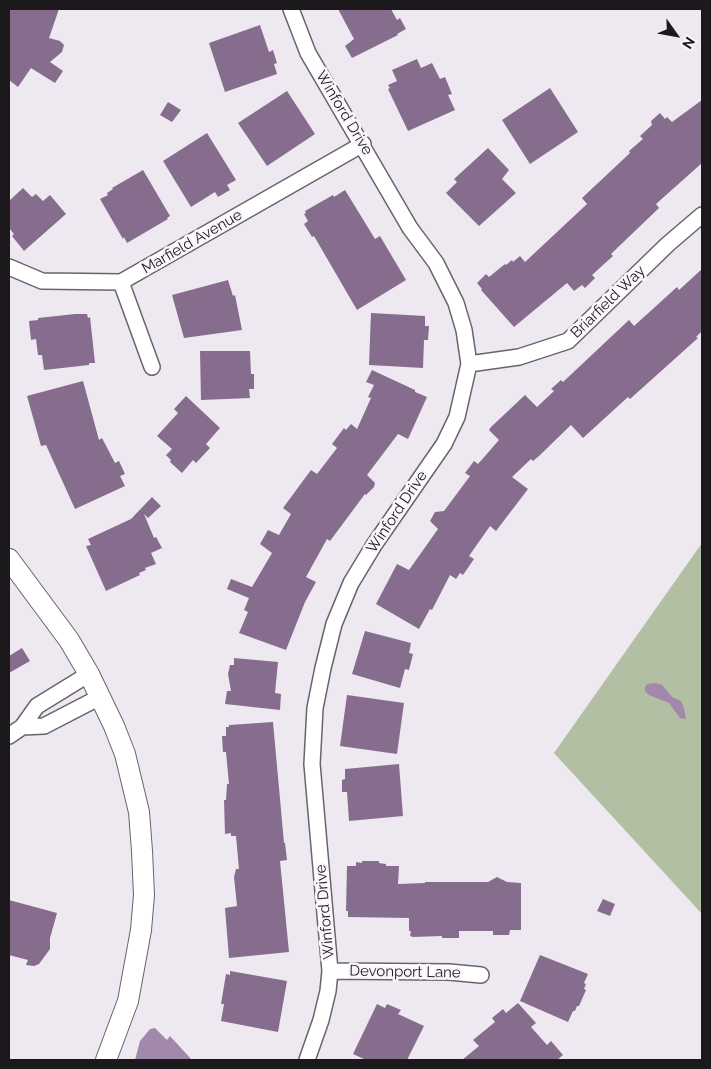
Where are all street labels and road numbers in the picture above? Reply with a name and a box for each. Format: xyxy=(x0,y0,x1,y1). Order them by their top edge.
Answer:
street label: Winford Drive xyxy=(312,68,376,158)
street label: Marfield Avenue xyxy=(139,206,245,278)
street label: Briarfield Way xyxy=(567,262,649,342)
street label: Winford Drive xyxy=(363,467,431,557)
street label: Winford Drive xyxy=(312,864,338,960)
street label: Devonport Lane xyxy=(349,962,461,982)

